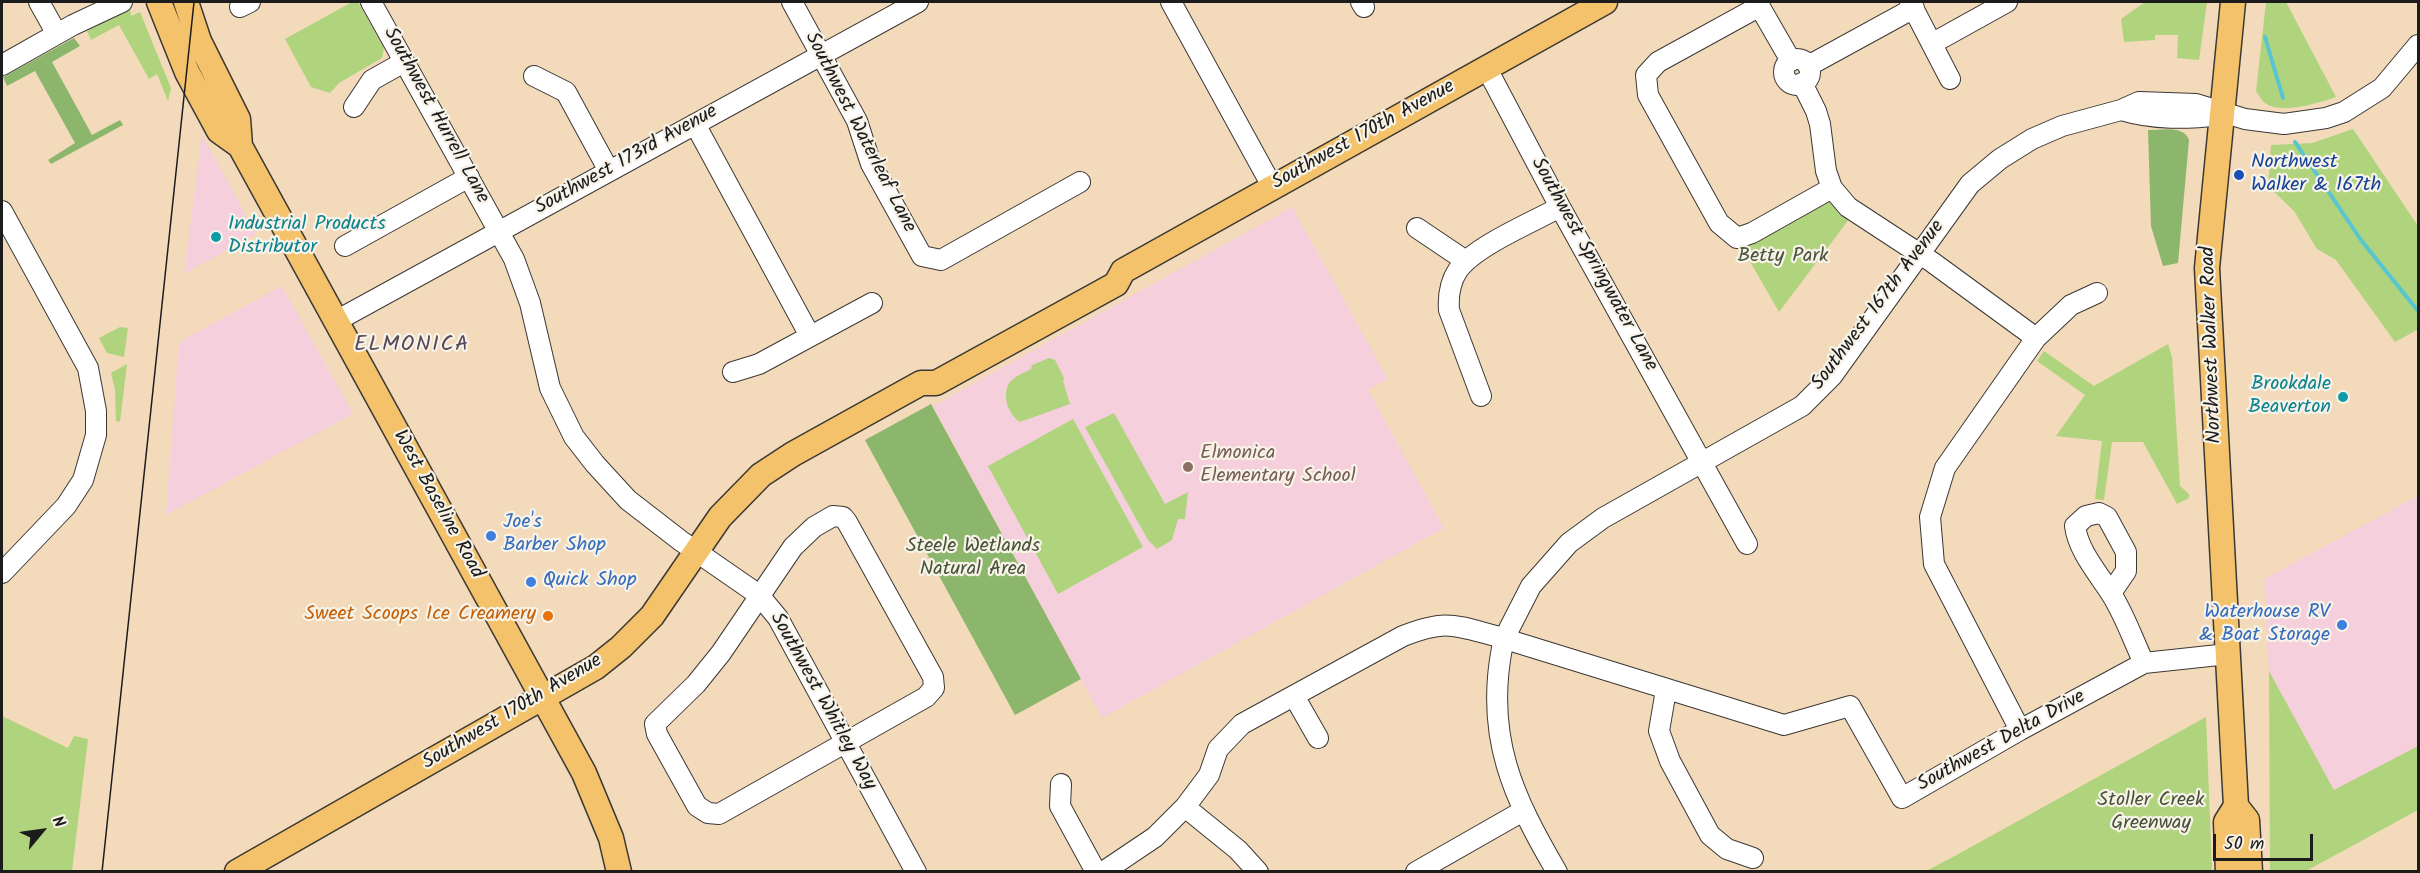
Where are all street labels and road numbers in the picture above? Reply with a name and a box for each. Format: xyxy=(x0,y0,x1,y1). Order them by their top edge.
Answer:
street label: Southwest Hurrell Lane xyxy=(377,24,493,208)
street label: Southwest Waterleaf Lane xyxy=(798,29,920,237)
street label: Southwest 170th Avenue xyxy=(1268,76,1460,196)
street label: Southwest 173rd Avenue xyxy=(532,101,722,221)
street label: Southwest Springwater Lane xyxy=(1524,154,1662,376)
street label: Southwest 167th Avenue xyxy=(1807,216,1951,396)
street label: Northwest Walker Road xyxy=(2198,246,2228,444)
street label: West Baseline Road xyxy=(386,427,488,583)
street label: Southwest Whitley Way xyxy=(763,609,881,795)
street label: Southwest 170th Avenue xyxy=(419,650,607,776)
street label: Southwest Delta Drive xyxy=(1914,686,2090,798)

